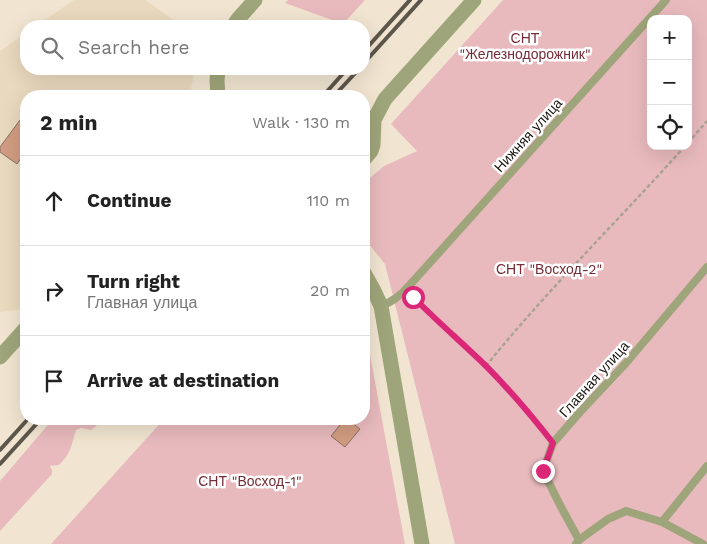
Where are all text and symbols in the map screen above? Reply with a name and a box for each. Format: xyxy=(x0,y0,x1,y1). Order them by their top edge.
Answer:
map controls xyxy=(647,15,692,150)
button: + xyxy=(647,15,692,60)
search box xyxy=(20,20,370,75)
park label: СНТ "Железнодорожник" xyxy=(459,30,591,62)
icon: search xyxy=(38,34,66,62)
text: Search here xyxy=(78,36,189,59)
button: − xyxy=(647,60,692,105)
street label: Нижняя улица xyxy=(491,95,565,175)
button: locate xyxy=(647,105,692,150)
text: 2 min xyxy=(40,110,97,135)
text: Walk · 130 m xyxy=(252,113,350,132)
icon: ahead xyxy=(40,187,68,215)
text: Continue xyxy=(87,189,171,212)
text: 110 m xyxy=(307,191,350,210)
park label: СНТ "Восход-2" xyxy=(496,261,602,277)
text: Turn right xyxy=(87,270,180,293)
icon: right xyxy=(40,277,68,305)
text: 20 m xyxy=(310,281,350,300)
route start xyxy=(402,286,425,309)
text: Главная улица xyxy=(87,293,197,312)
street label: Главная улица xyxy=(556,338,632,420)
icon: arrive xyxy=(40,367,68,395)
text: Arrive at destination xyxy=(87,369,279,392)
route end xyxy=(532,460,555,483)
park label: СНТ "Восход-1" xyxy=(198,473,302,489)

